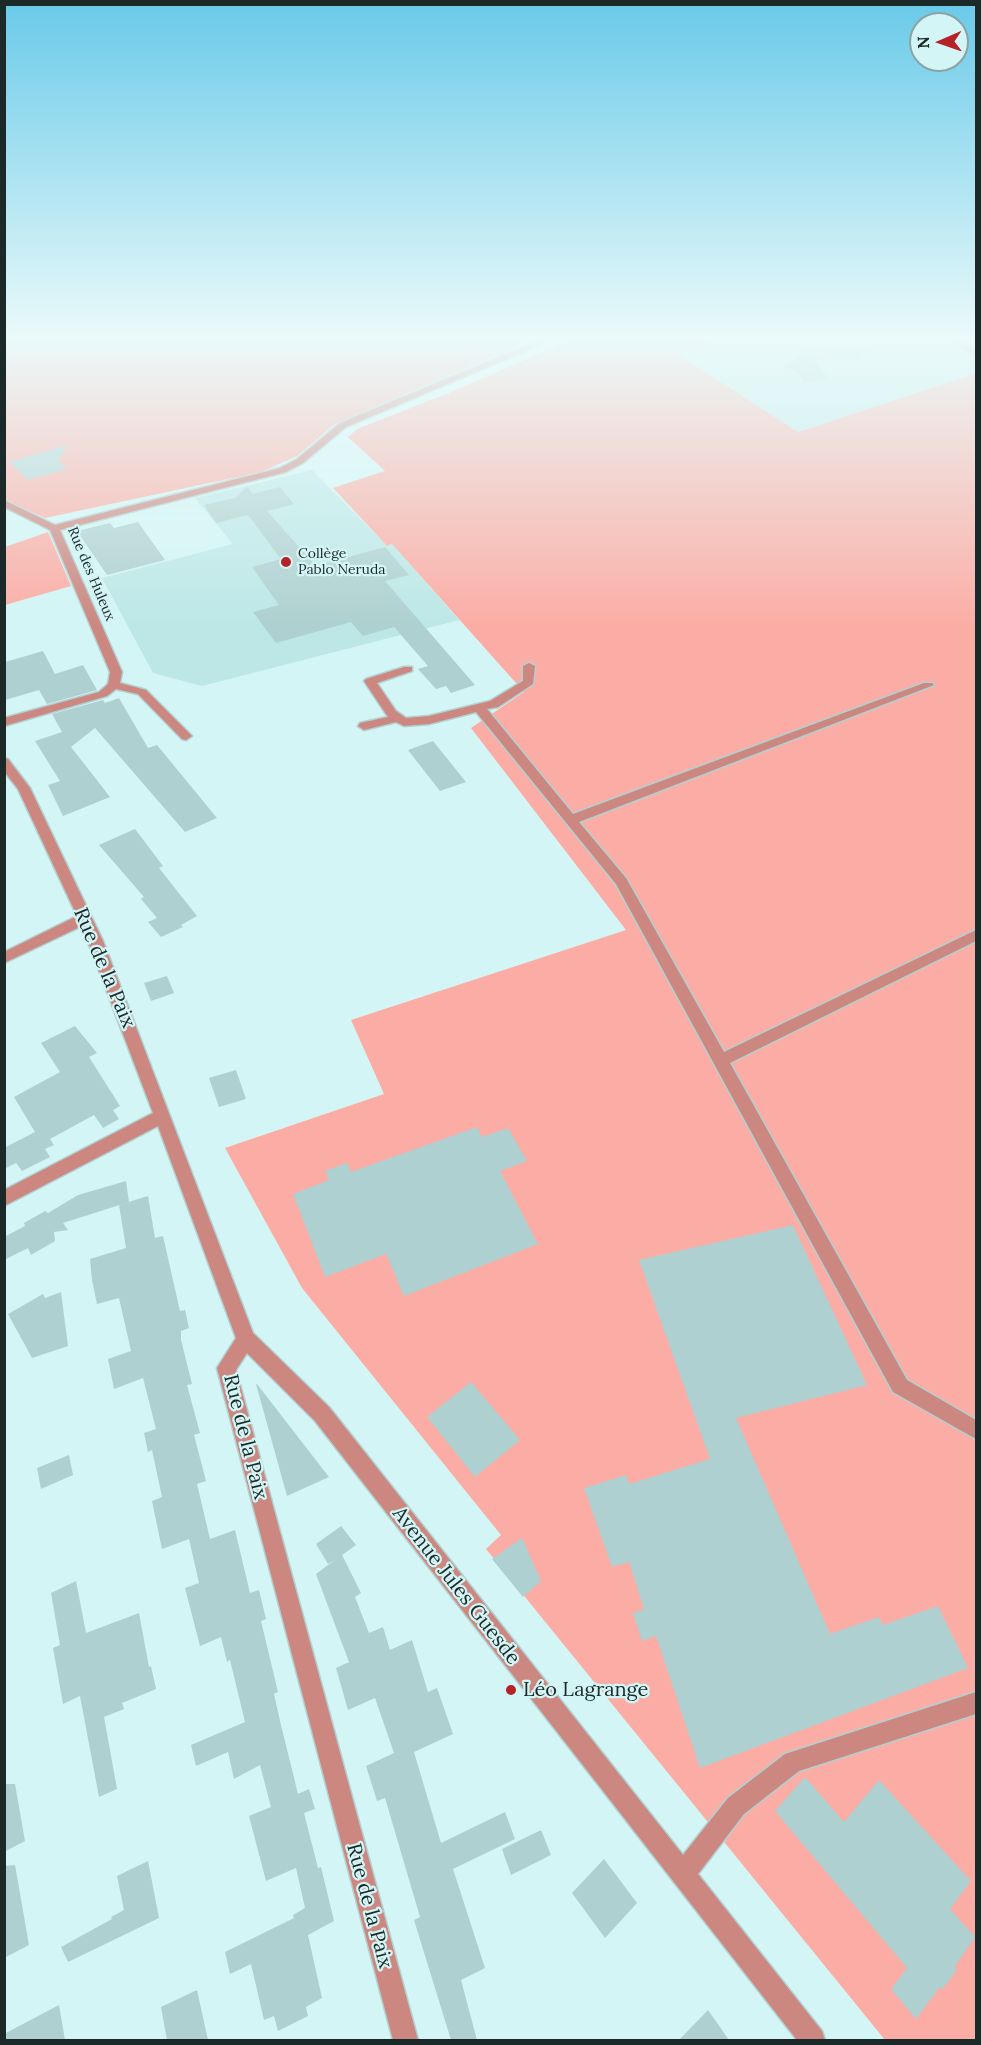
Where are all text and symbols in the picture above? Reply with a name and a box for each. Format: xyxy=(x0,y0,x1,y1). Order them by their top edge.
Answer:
north arrow xyxy=(909,12,969,72)
text: N xyxy=(913,36,933,49)
street label: Rue des Huleux xyxy=(64,524,118,624)
place label: Collège Pablo Neruda xyxy=(298,546,386,578)
marker: Collège Pablo Neruda xyxy=(279,555,293,569)
street label: Rue de la Paix xyxy=(68,904,140,1032)
street label: Rue de la Paix xyxy=(218,1372,272,1502)
street label: Avenue Jules Guesde xyxy=(387,1502,525,1670)
place label: Léo Lagrange xyxy=(523,1678,648,1702)
marker: Léo Lagrange xyxy=(504,1683,518,1697)
street label: Rue de la Paix xyxy=(341,1841,397,1971)

